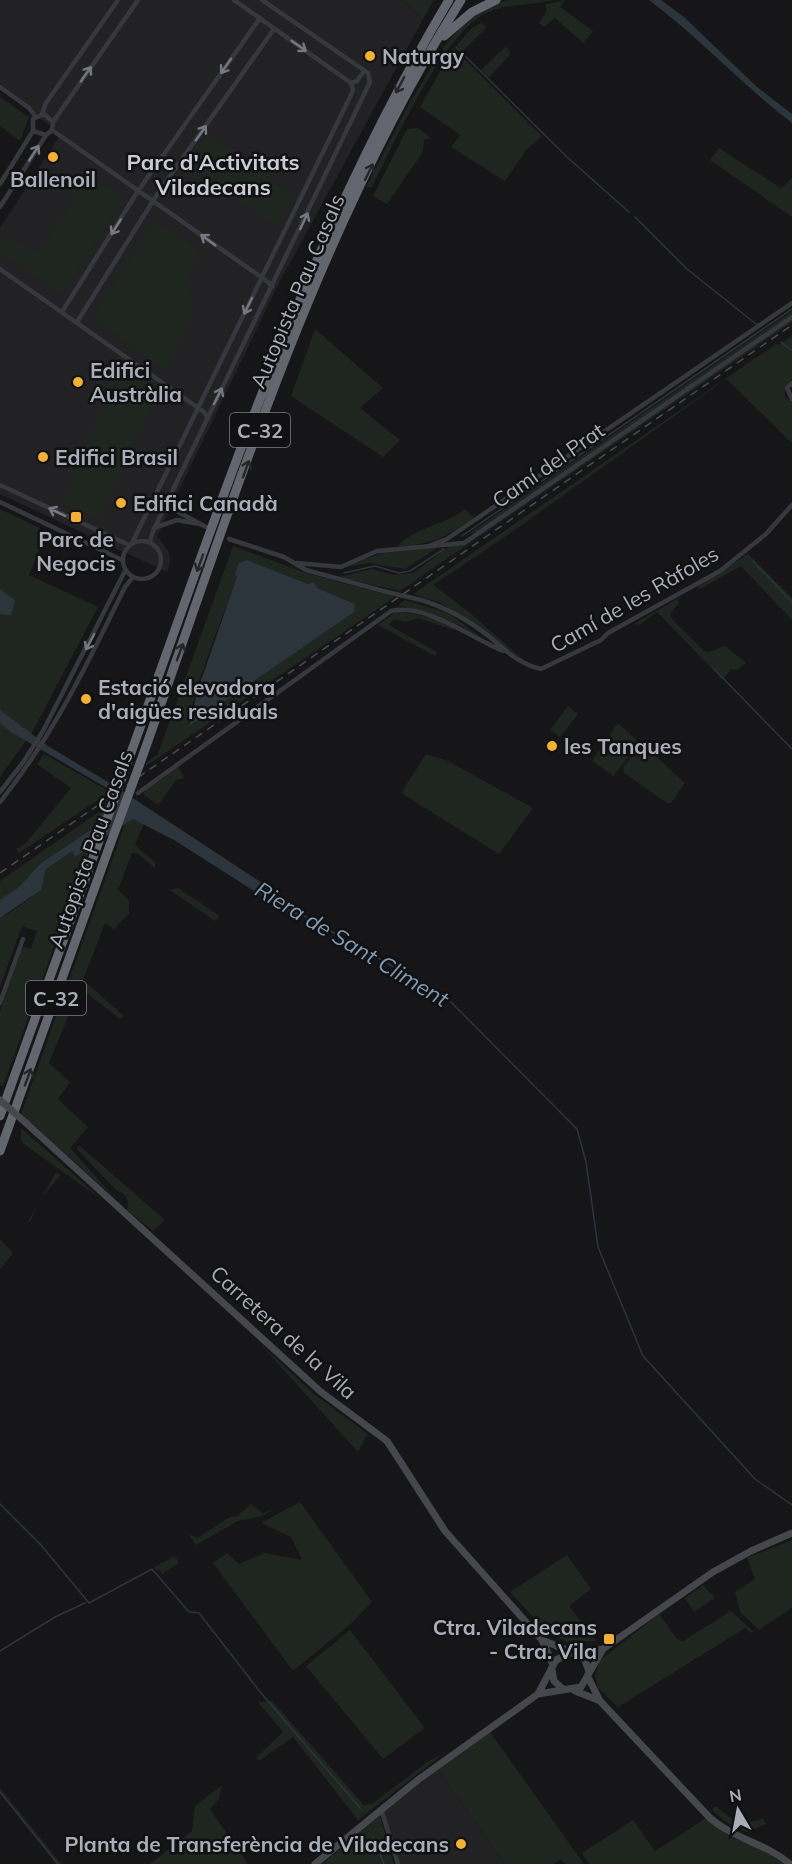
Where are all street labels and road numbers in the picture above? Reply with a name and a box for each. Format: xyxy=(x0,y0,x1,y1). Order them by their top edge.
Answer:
street label: Autopista Pau Casals xyxy=(244,190,350,392)
road number: C-32 xyxy=(230,413,290,447)
street label: Camí del Prat xyxy=(487,417,609,513)
street label: Camí de les Ràfoles xyxy=(545,540,723,658)
street label: Autopista Pau Casals xyxy=(42,747,138,951)
road number: C-32 xyxy=(26,981,86,1015)
street label: Carretera de la Vila xyxy=(206,1260,362,1404)

